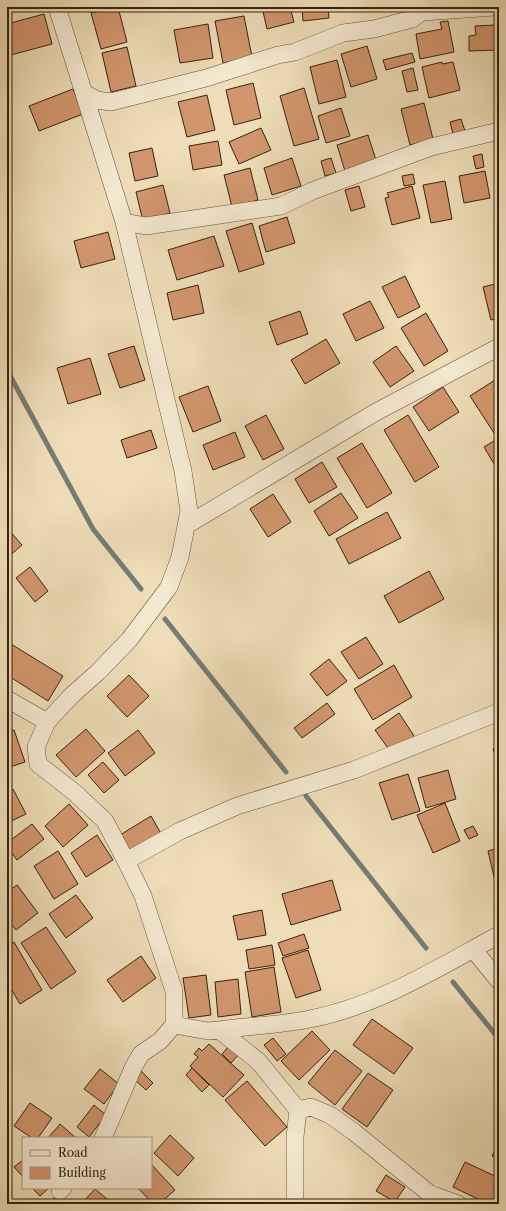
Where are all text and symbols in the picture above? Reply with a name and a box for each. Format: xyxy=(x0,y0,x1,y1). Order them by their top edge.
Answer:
legend xyxy=(22,1137,152,1189)
text: Road xyxy=(58,1145,88,1160)
text: Building xyxy=(58,1165,106,1180)

